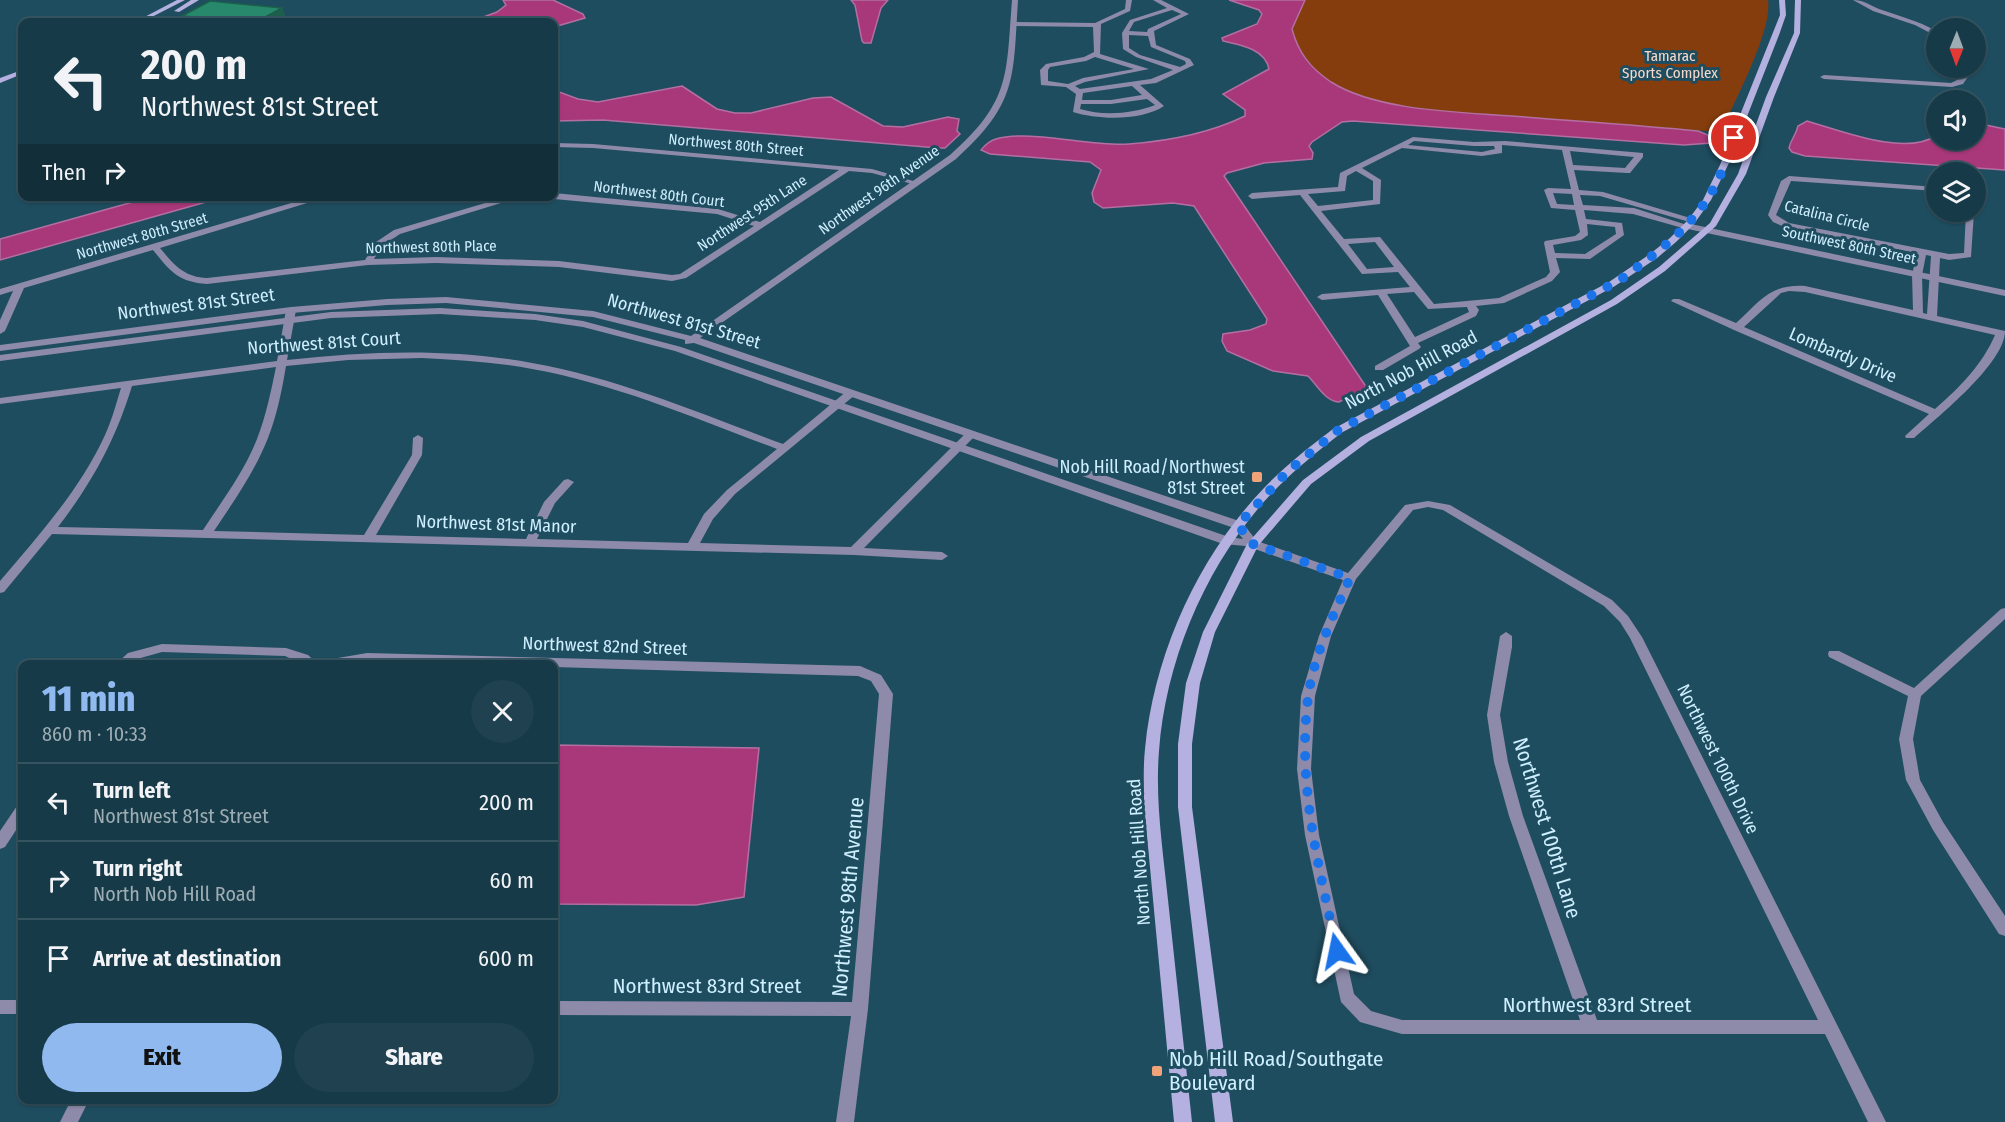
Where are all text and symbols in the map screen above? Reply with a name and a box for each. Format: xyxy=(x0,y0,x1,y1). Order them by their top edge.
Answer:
north arrow xyxy=(1926,18,1986,78)
map controls xyxy=(1926,18,1986,222)
text: 200 m xyxy=(141,40,247,90)
icon: left xyxy=(42,42,120,120)
park label: Tamarac Sports Complex xyxy=(1622,47,1718,82)
button: sound xyxy=(1926,90,1986,150)
text: Northwest 81st Street xyxy=(141,91,378,123)
pin xyxy=(1708,112,1759,163)
icon: arrive xyxy=(1717,121,1750,154)
street label: Northwest 80th Street xyxy=(668,130,804,160)
street label: Northwest 96th Avenue xyxy=(815,142,943,238)
icon: right xyxy=(98,156,131,189)
text: Then xyxy=(42,159,86,186)
button: layers xyxy=(1926,162,1986,222)
street label: Northwest 95th Lane xyxy=(694,171,810,255)
street label: Northwest 80th Court xyxy=(592,177,726,211)
street label: Catalina Circle xyxy=(1782,197,1872,235)
street label: Northwest 80th Street xyxy=(74,209,210,263)
street label: Southwest 80th Street xyxy=(1780,222,1918,268)
street label: Northwest 80th Place xyxy=(365,237,497,257)
street label: Northwest 81st Street xyxy=(116,283,276,325)
street label: Northwest 81st Street xyxy=(605,289,763,353)
street label: Lombardy Drive xyxy=(1786,322,1900,388)
street label: North Nob Hill Road xyxy=(1341,326,1481,414)
street label: Northwest 81st Court xyxy=(247,327,402,359)
place label: Nob Hill Road/Northwest 81st Street xyxy=(1060,456,1245,499)
marker: Nob Hill Road/Northwest 81st Street xyxy=(1250,470,1264,484)
street label: Northwest 81st Manor xyxy=(415,510,577,538)
street label: Northwest 82nd Street xyxy=(522,632,688,660)
text: 11 min xyxy=(42,677,135,721)
button: close xyxy=(471,680,534,743)
street label: Northwest 100th Drive xyxy=(1672,680,1764,838)
text: 860 m · 10:33 xyxy=(42,722,147,746)
street label: Northwest 100th Lane xyxy=(1507,734,1587,922)
text: Turn left xyxy=(93,777,171,804)
street label: North Nob Hill Road xyxy=(1123,778,1155,926)
icon: left xyxy=(42,786,75,819)
text: 200 m xyxy=(479,789,534,816)
street label: Northwest 98th Avenue xyxy=(826,796,870,998)
text: Northwest 81st Street xyxy=(93,804,269,828)
text: Turn right xyxy=(93,855,182,882)
icon: right xyxy=(42,864,75,897)
text: 60 m xyxy=(490,867,534,894)
text: North Nob Hill Road xyxy=(93,882,256,906)
position arrow xyxy=(1305,919,1369,983)
icon: arrive xyxy=(42,942,75,975)
text: Arrive at destination xyxy=(93,945,281,972)
text: 600 m xyxy=(478,945,534,972)
street label: Northwest 83rd Street xyxy=(613,973,801,999)
street label: Northwest 83rd Street xyxy=(1503,992,1691,1018)
button: Exit xyxy=(42,1023,282,1092)
button: Share xyxy=(294,1023,534,1092)
place label: Nob Hill Road/Southgate Boulevard xyxy=(1169,1046,1383,1096)
marker: Nob Hill Road/Southgate Boulevard xyxy=(1150,1064,1164,1078)

